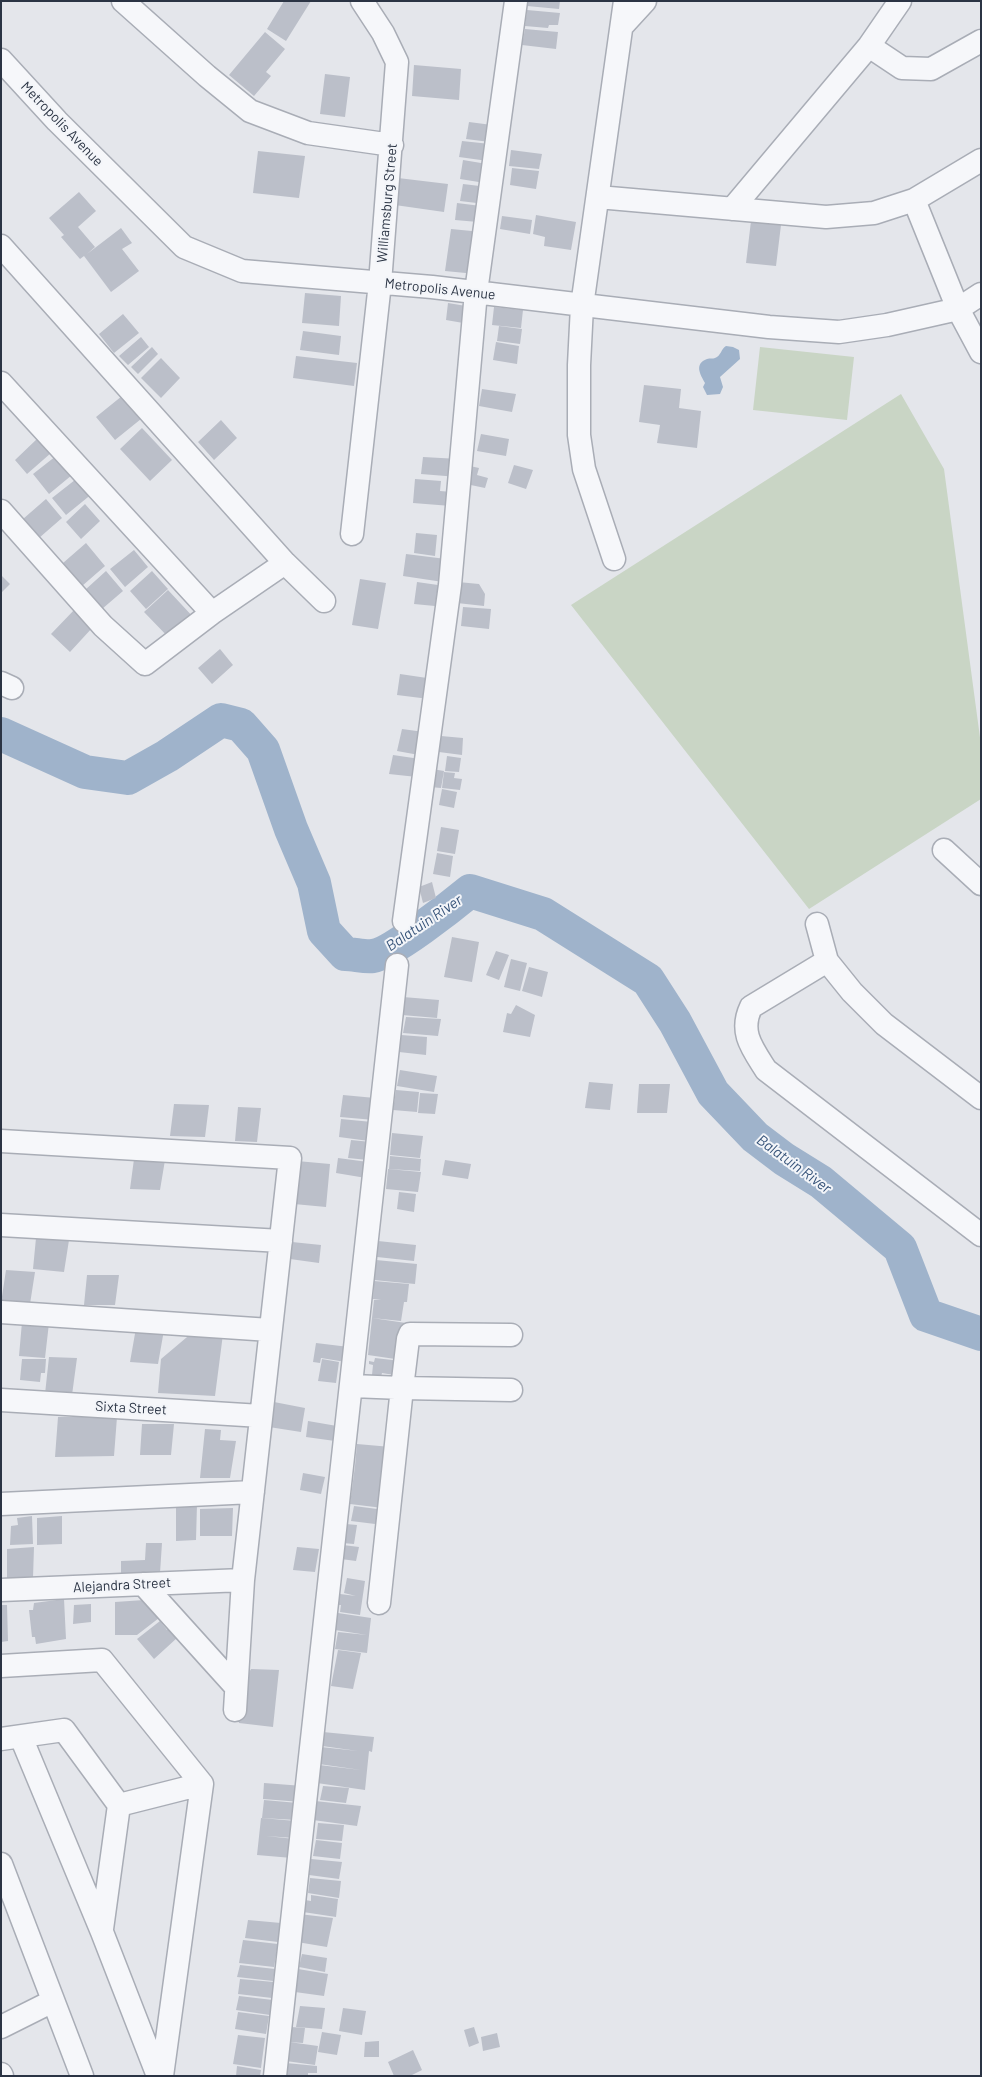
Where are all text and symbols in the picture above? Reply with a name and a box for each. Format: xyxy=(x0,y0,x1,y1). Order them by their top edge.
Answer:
street label: Metropolis Avenue xyxy=(17,78,107,170)
street label: Williamsburg Street xyxy=(373,143,401,263)
street label: Metropolis Avenue xyxy=(384,275,496,303)
water label: Balatuin River xyxy=(382,891,466,955)
water label: Balatuin River xyxy=(753,1131,835,1197)
street label: Sixta Street xyxy=(95,1398,167,1418)
street label: Alejandra Street xyxy=(73,1574,171,1596)

